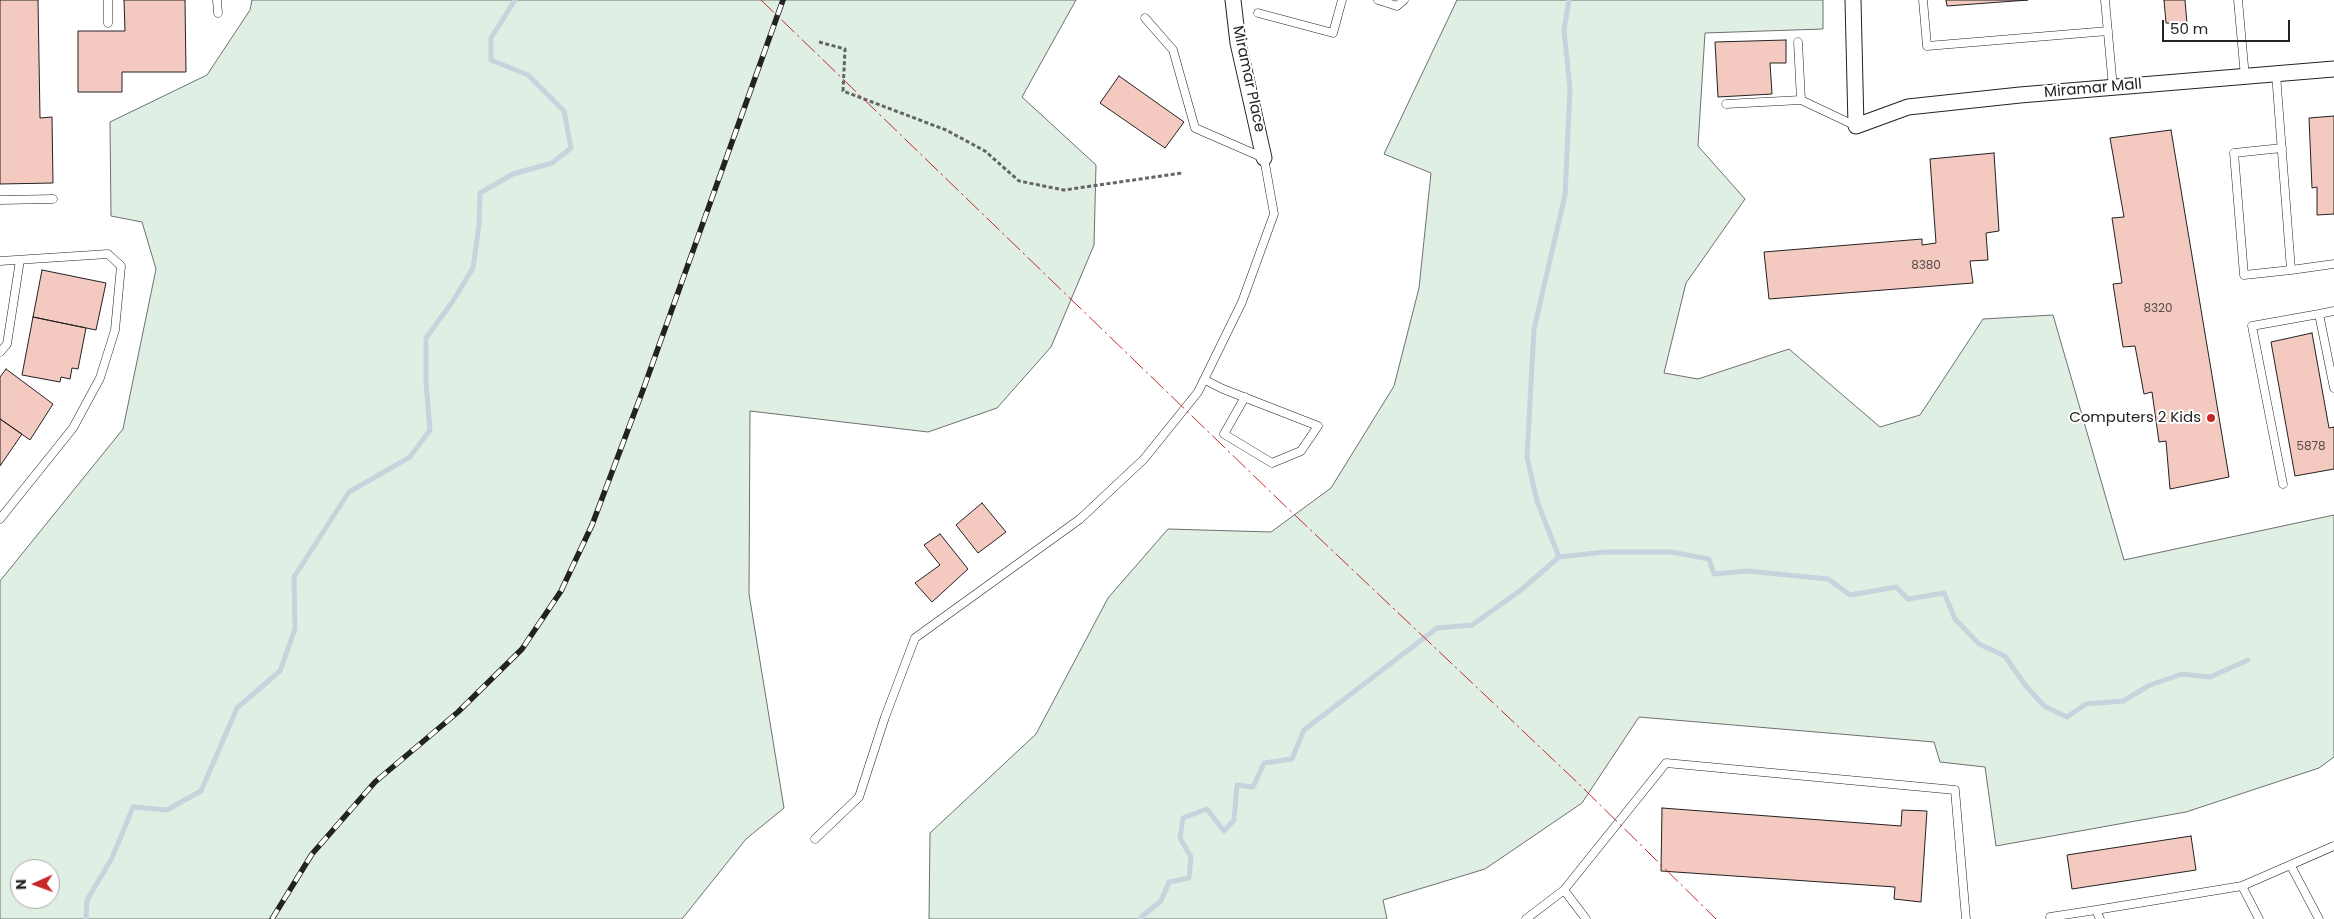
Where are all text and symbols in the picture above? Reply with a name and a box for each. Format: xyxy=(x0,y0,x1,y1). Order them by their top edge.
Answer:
scale bar xyxy=(2164,10,2292,42)
text: 50 m xyxy=(2170,18,2208,39)
street label: Miramar Place xyxy=(1228,24,1268,134)
street label: Miramar Mall xyxy=(2043,76,2143,102)
house number: 8380 xyxy=(1911,259,1941,273)
house number: 8320 xyxy=(2143,302,2173,316)
place label: Computers 2 Kids xyxy=(2069,409,2201,427)
marker: Computers 2 Kids xyxy=(2205,412,2217,424)
house number: 5878 xyxy=(2296,440,2326,454)
north arrow xyxy=(10,859,60,909)
text: N xyxy=(11,879,31,890)

